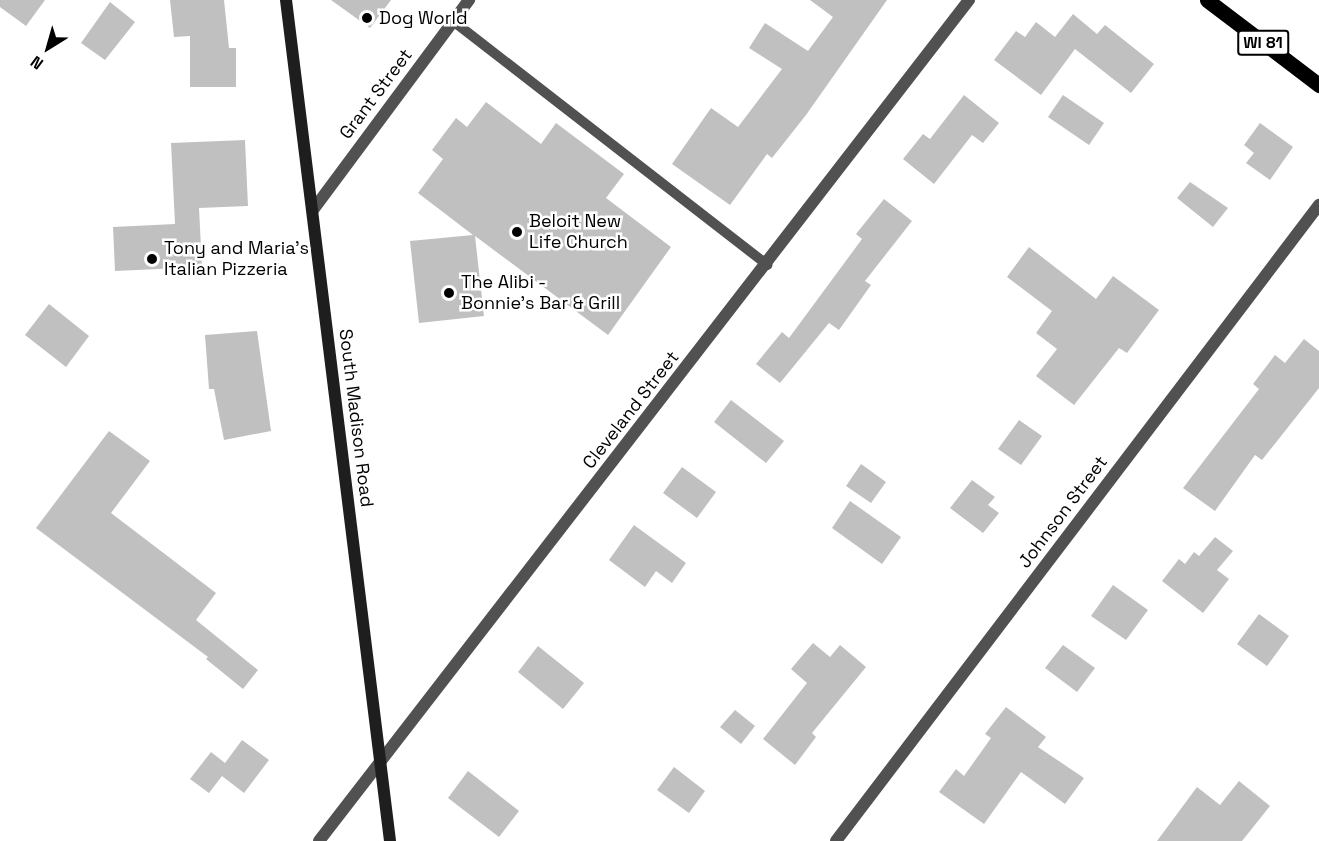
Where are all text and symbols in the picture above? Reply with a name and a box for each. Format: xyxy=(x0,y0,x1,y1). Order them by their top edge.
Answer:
place label: Dog World xyxy=(379,7,468,29)
marker: Dog World xyxy=(360,11,374,25)
north arrow xyxy=(18,18,78,78)
road number: WI 81 xyxy=(1236,30,1290,56)
street label: Grant Street xyxy=(335,45,417,143)
text: N xyxy=(26,51,47,74)
place label: Beloit New Life Church xyxy=(529,211,628,254)
marker: Beloit New Life Church xyxy=(510,225,524,239)
place label: Tony and Maria's Italian Pizzeria xyxy=(164,238,309,280)
marker: Tony and Maria's Italian Pizzeria xyxy=(145,252,159,266)
place label: The Alibi - Bonnie's Bar & Grill xyxy=(461,272,620,314)
marker: The Alibi - Bonnie's Bar & Grill xyxy=(442,286,456,300)
street label: South Madison Road xyxy=(334,328,378,508)
street label: Cleveland Street xyxy=(578,347,684,473)
street label: Johnson Street xyxy=(1014,452,1112,572)

